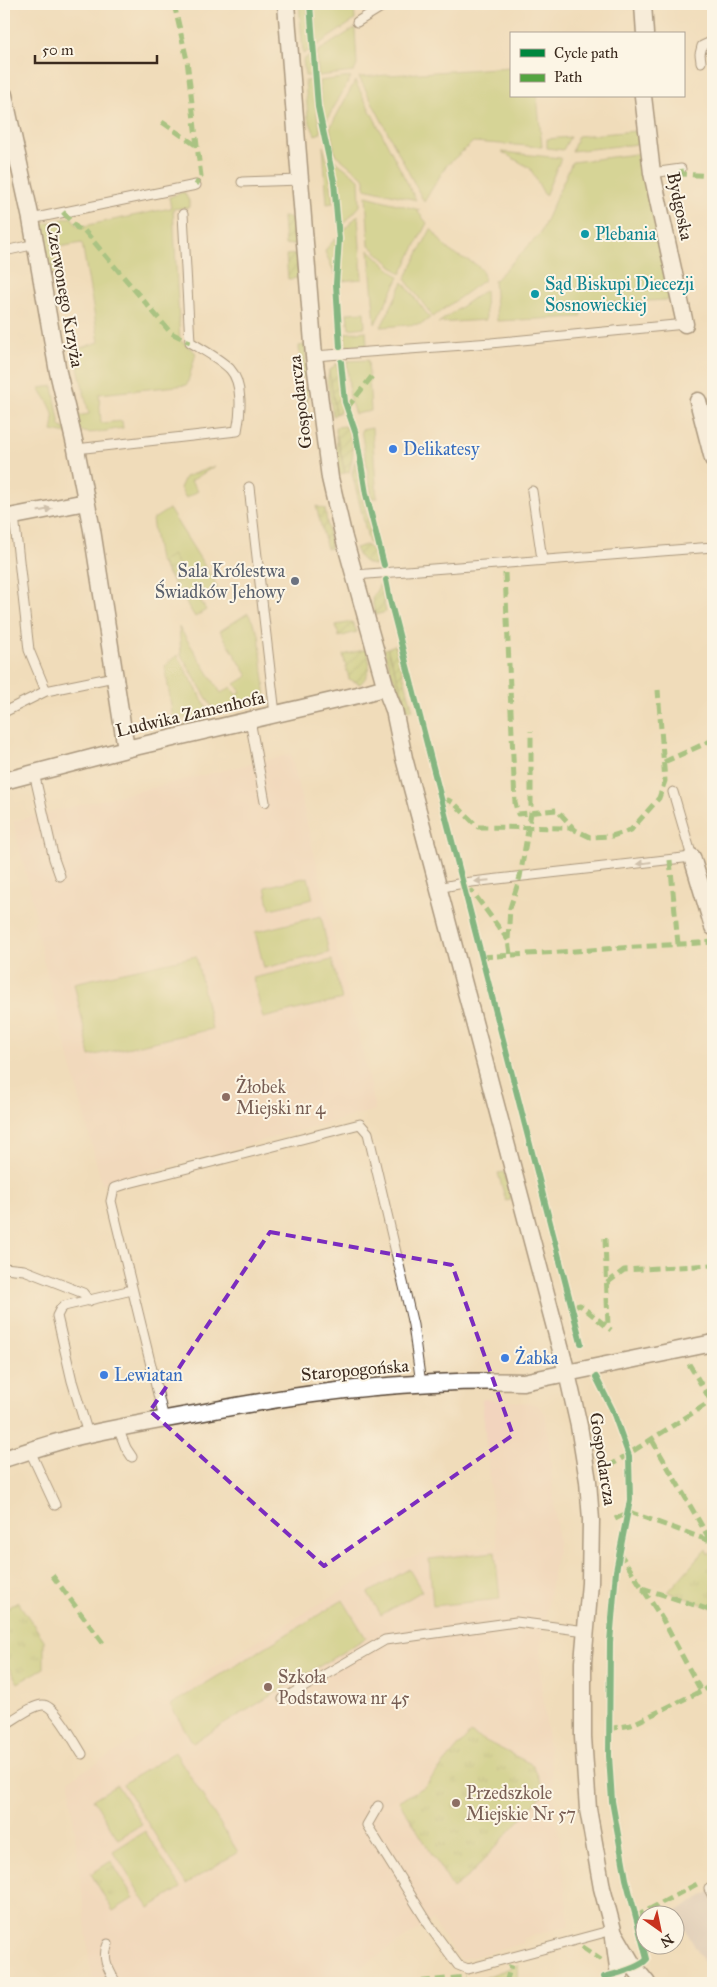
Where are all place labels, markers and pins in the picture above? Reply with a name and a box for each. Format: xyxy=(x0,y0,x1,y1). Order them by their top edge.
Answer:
place label: Plebania xyxy=(595,223,657,245)
marker: Plebania xyxy=(579,228,591,240)
place label: Sąd Biskupi Diecezji Sosnowieckiej xyxy=(545,273,694,316)
marker: Sąd Biskupi Diecezji Sosnowieckiej xyxy=(529,288,541,300)
place label: Delikatesy xyxy=(403,438,480,460)
marker: Delikatesy xyxy=(387,443,399,455)
place label: Sala Królestwa Świadków Jehowy xyxy=(155,560,286,604)
marker: Sala Królestwa Świadków Jehowy xyxy=(289,575,301,587)
place label: Żłobek Miejski nr 4 xyxy=(236,1075,326,1119)
marker: Żłobek Miejski nr 4 xyxy=(220,1091,232,1103)
place label: Żabka xyxy=(515,1346,559,1369)
marker: Żabka xyxy=(499,1352,511,1364)
place label: Lewiatan xyxy=(114,1364,183,1386)
marker: Lewiatan xyxy=(98,1369,110,1381)
place label: Szkoła Podstawowa nr 45 xyxy=(278,1666,410,1709)
marker: Szkoła Podstawowa nr 45 xyxy=(262,1681,274,1693)
place label: Przedszkole Miejskie Nr 57 xyxy=(466,1782,576,1825)
marker: Przedszkole Miejskie Nr 57 xyxy=(450,1797,462,1809)

